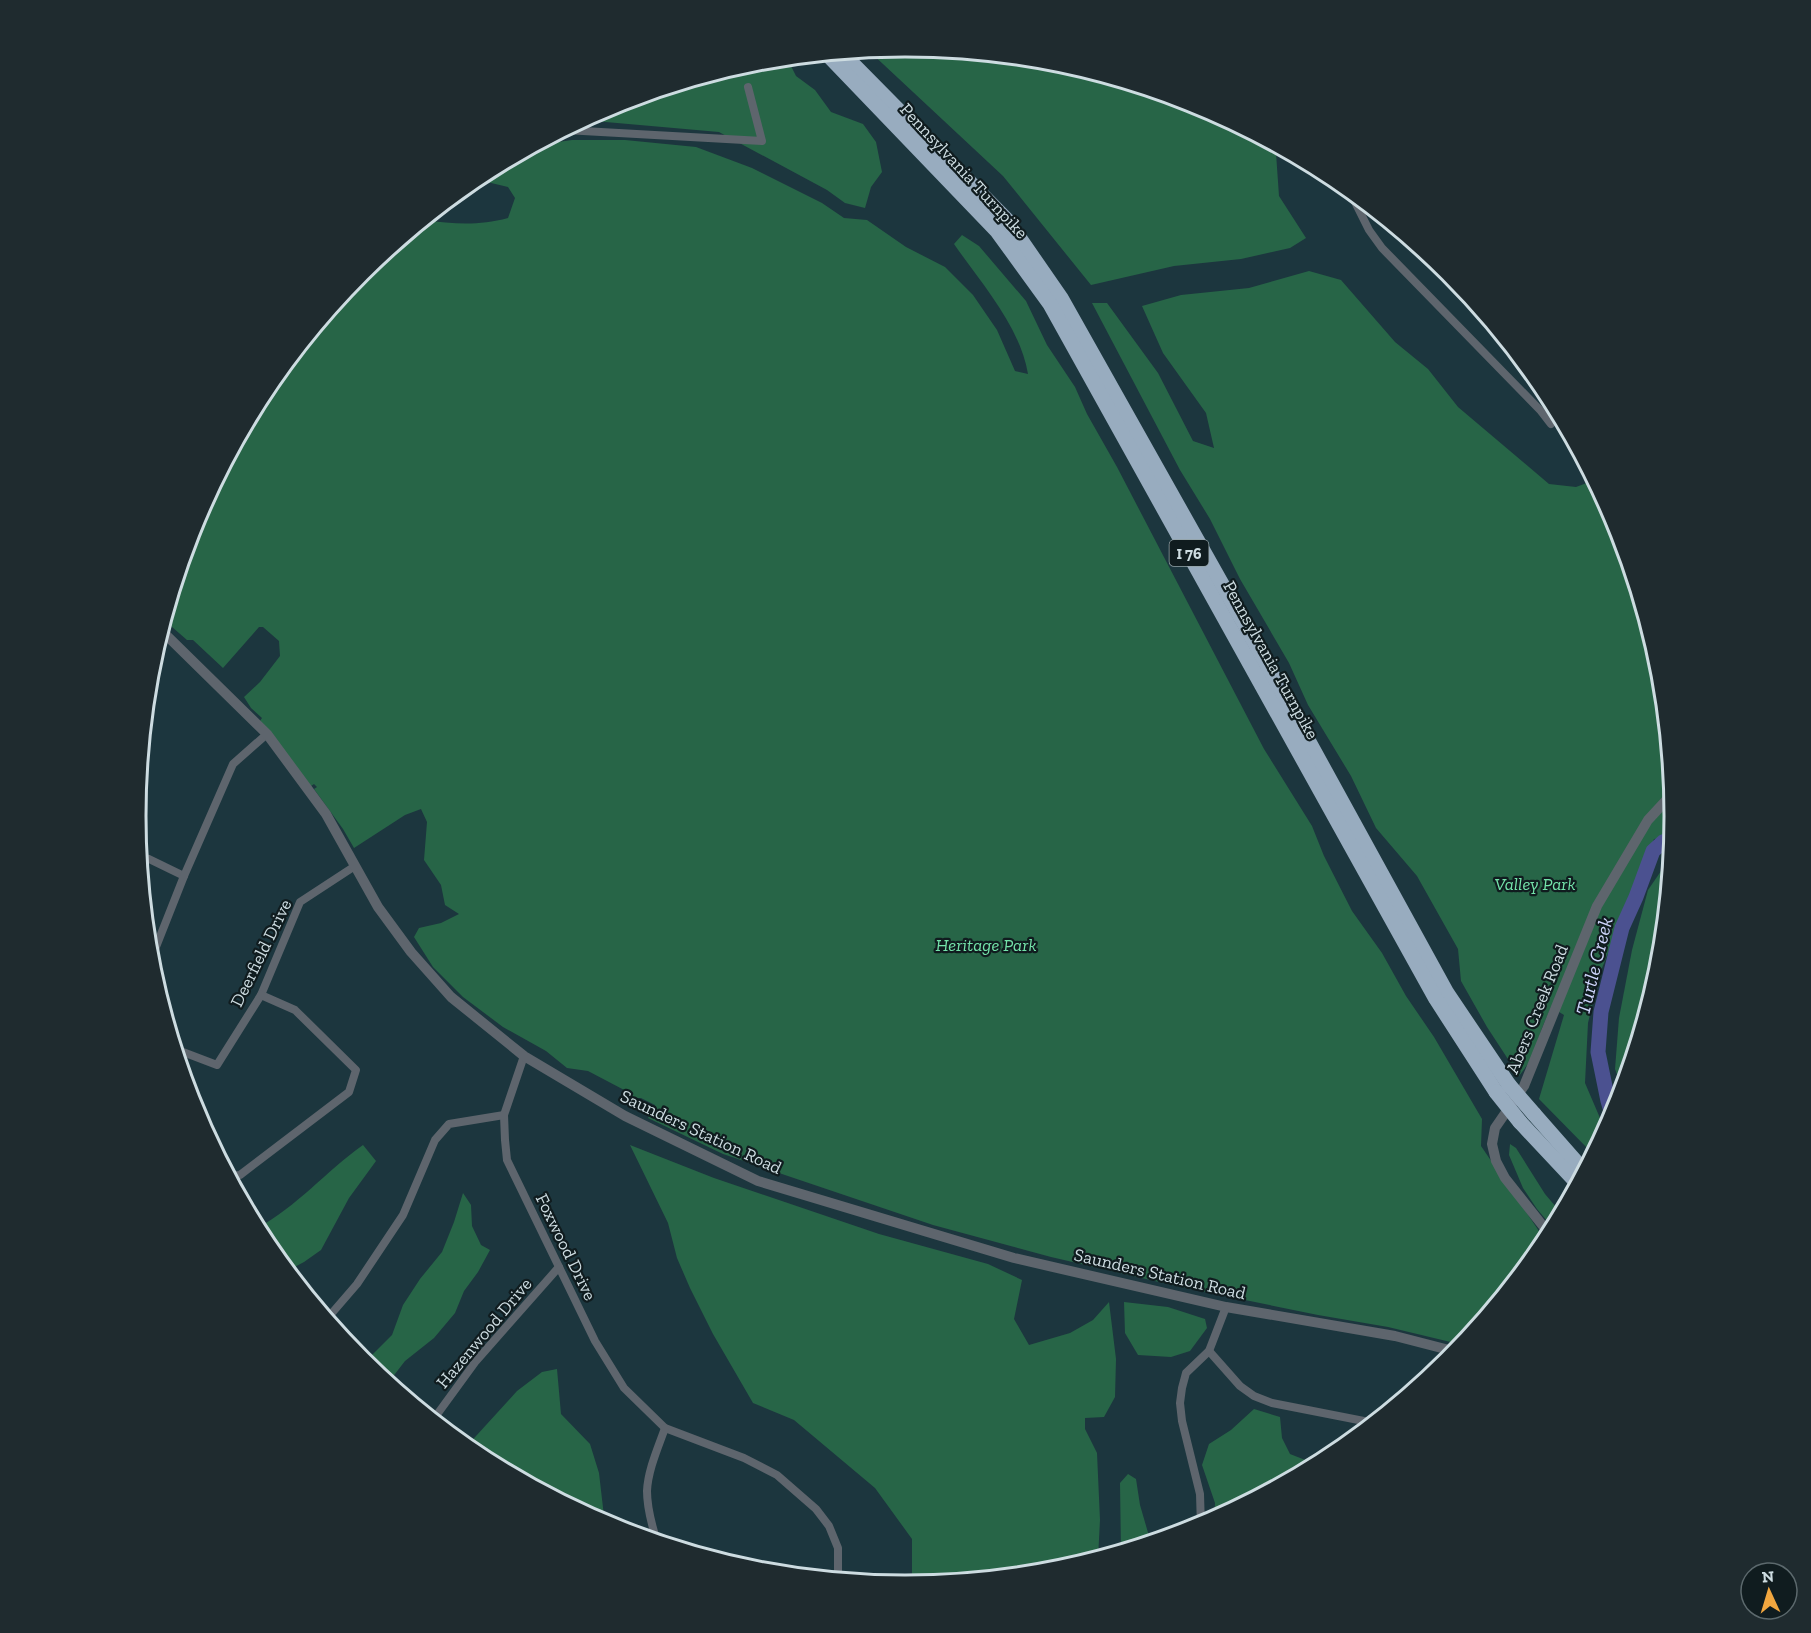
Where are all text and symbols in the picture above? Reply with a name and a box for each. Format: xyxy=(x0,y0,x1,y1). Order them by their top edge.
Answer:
street label: Pennsylvania Turnpike xyxy=(895,99,1033,243)
road number: I 76 xyxy=(1170,540,1208,566)
street label: Pennsylvania Turnpike xyxy=(1218,577,1324,743)
park label: Valley Park xyxy=(1494,873,1576,895)
street label: Deerfield Drive xyxy=(225,896,297,1010)
water label: Turtle Creek xyxy=(1570,915,1618,1017)
park label: Heritage Park xyxy=(936,934,1036,956)
street label: Abers Creek Road xyxy=(1501,941,1573,1077)
street label: Saunders Station Road xyxy=(617,1085,785,1179)
street label: Foxwood Drive xyxy=(531,1190,601,1304)
street label: Saunders Station Road xyxy=(1072,1244,1248,1304)
street label: Hazenwood Drive xyxy=(431,1273,537,1393)
north arrow xyxy=(1739,1561,1799,1621)
text: N xyxy=(1761,1567,1775,1586)

